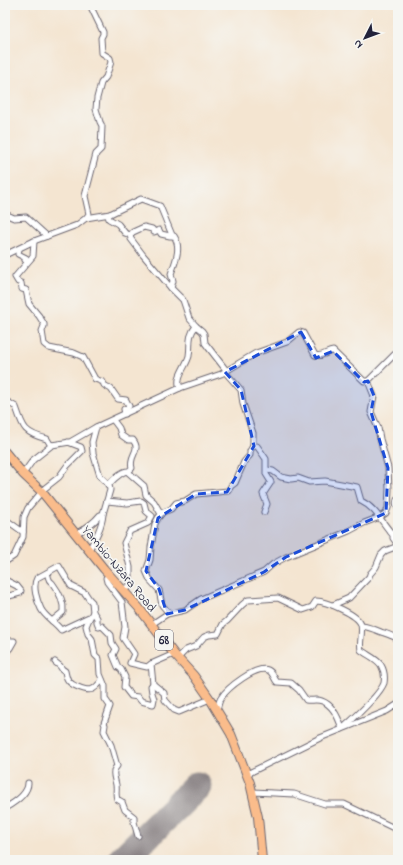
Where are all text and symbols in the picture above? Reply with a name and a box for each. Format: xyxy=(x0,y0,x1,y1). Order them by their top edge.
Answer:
north arrow xyxy=(345,18,385,58)
text: N xyxy=(350,36,367,52)
street label: Yambio-Nzara Road xyxy=(77,522,161,617)
road number: 68 xyxy=(155,630,173,650)

